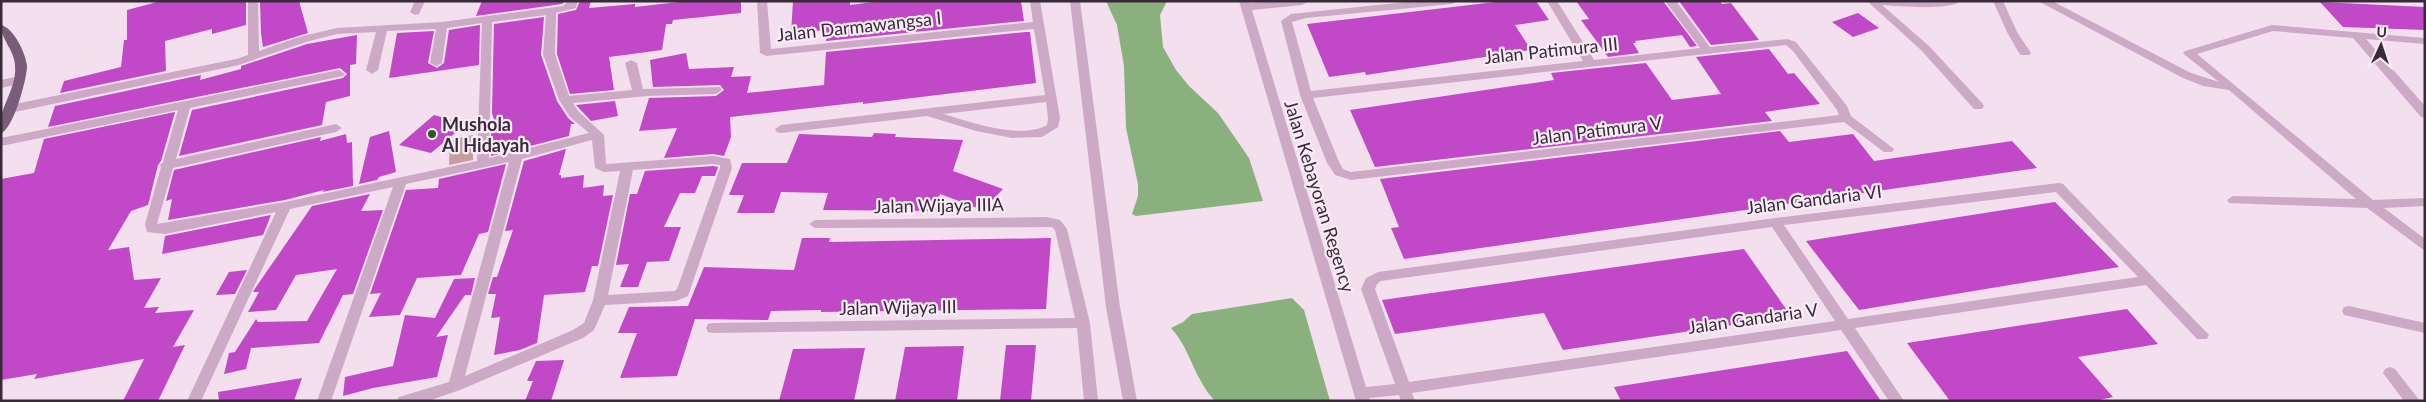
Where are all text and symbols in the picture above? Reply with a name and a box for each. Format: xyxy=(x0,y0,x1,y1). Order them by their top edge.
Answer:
street label: Jalan Darmawangsa I xyxy=(776,6,942,46)
north arrow xyxy=(2356,20,2406,70)
text: U xyxy=(2376,23,2387,40)
street label: Jalan Patimura III xyxy=(1483,32,1619,68)
street label: Jalan Kebayoran Regency xyxy=(1280,97,1360,295)
street label: Jalan Patimura V xyxy=(1531,111,1664,149)
place label: Mushola Al Hidayah xyxy=(441,113,529,156)
marker: Mushola Al Hidayah xyxy=(426,128,438,140)
street label: Jalan Gandaria VI xyxy=(1745,180,1883,218)
street label: Jalan Wijaya IIIA xyxy=(874,193,1005,217)
street label: Jalan Wijaya III xyxy=(839,295,957,319)
street label: Jalan Gandaria V xyxy=(1687,298,1820,338)

